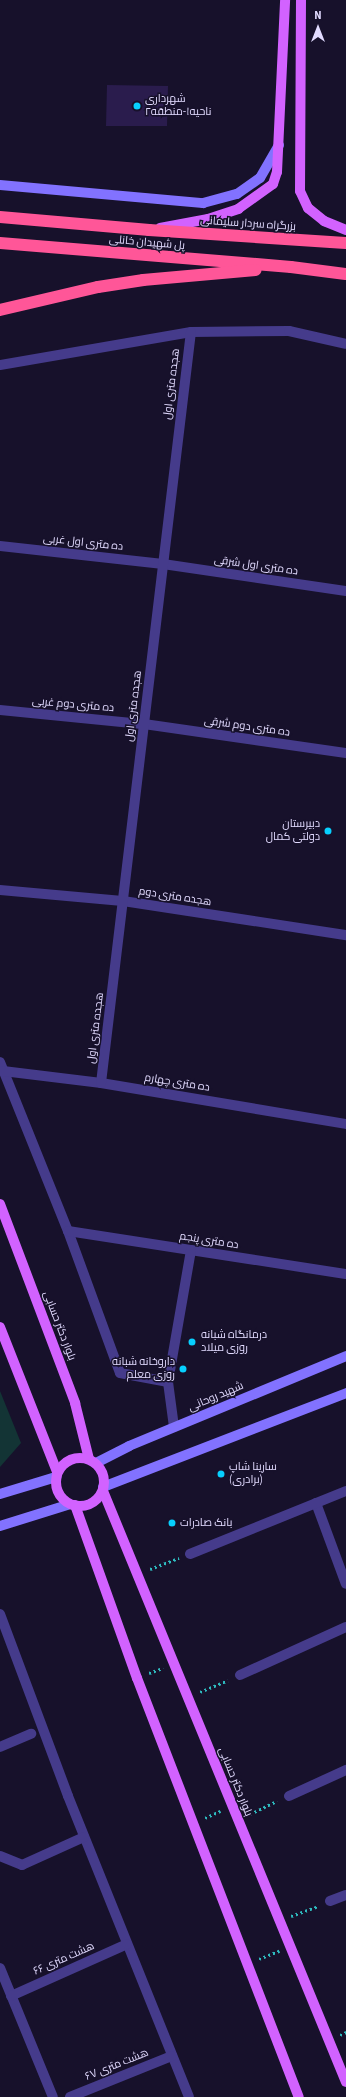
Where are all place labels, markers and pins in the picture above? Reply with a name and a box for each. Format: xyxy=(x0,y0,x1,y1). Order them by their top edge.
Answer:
place label: شهرداری ناحیه۱-منطقه۲ xyxy=(145,93,211,119)
marker: شهرداری ناحیه۱-منطقه۲ xyxy=(132,101,142,111)
place label: دبیرستان دولتی کمال xyxy=(266,818,320,844)
marker: دبیرستان دولتی کمال xyxy=(323,826,333,836)
place label: درمانگاه شبانه روزی میلاد xyxy=(201,1329,267,1355)
marker: درمانگاه شبانه روزی میلاد xyxy=(186,1336,198,1348)
place label: داروخانه شبانه روزی معلم xyxy=(112,1356,175,1382)
marker: داروخانه شبانه روزی معلم xyxy=(178,1364,188,1374)
place label: سارینا شاپ (برادری) xyxy=(229,1461,277,1487)
marker: سارینا شاپ (برادری) xyxy=(216,1469,226,1479)
place label: بانک صادرات xyxy=(180,1516,232,1530)
marker: بانک صادرات xyxy=(167,1518,177,1528)

